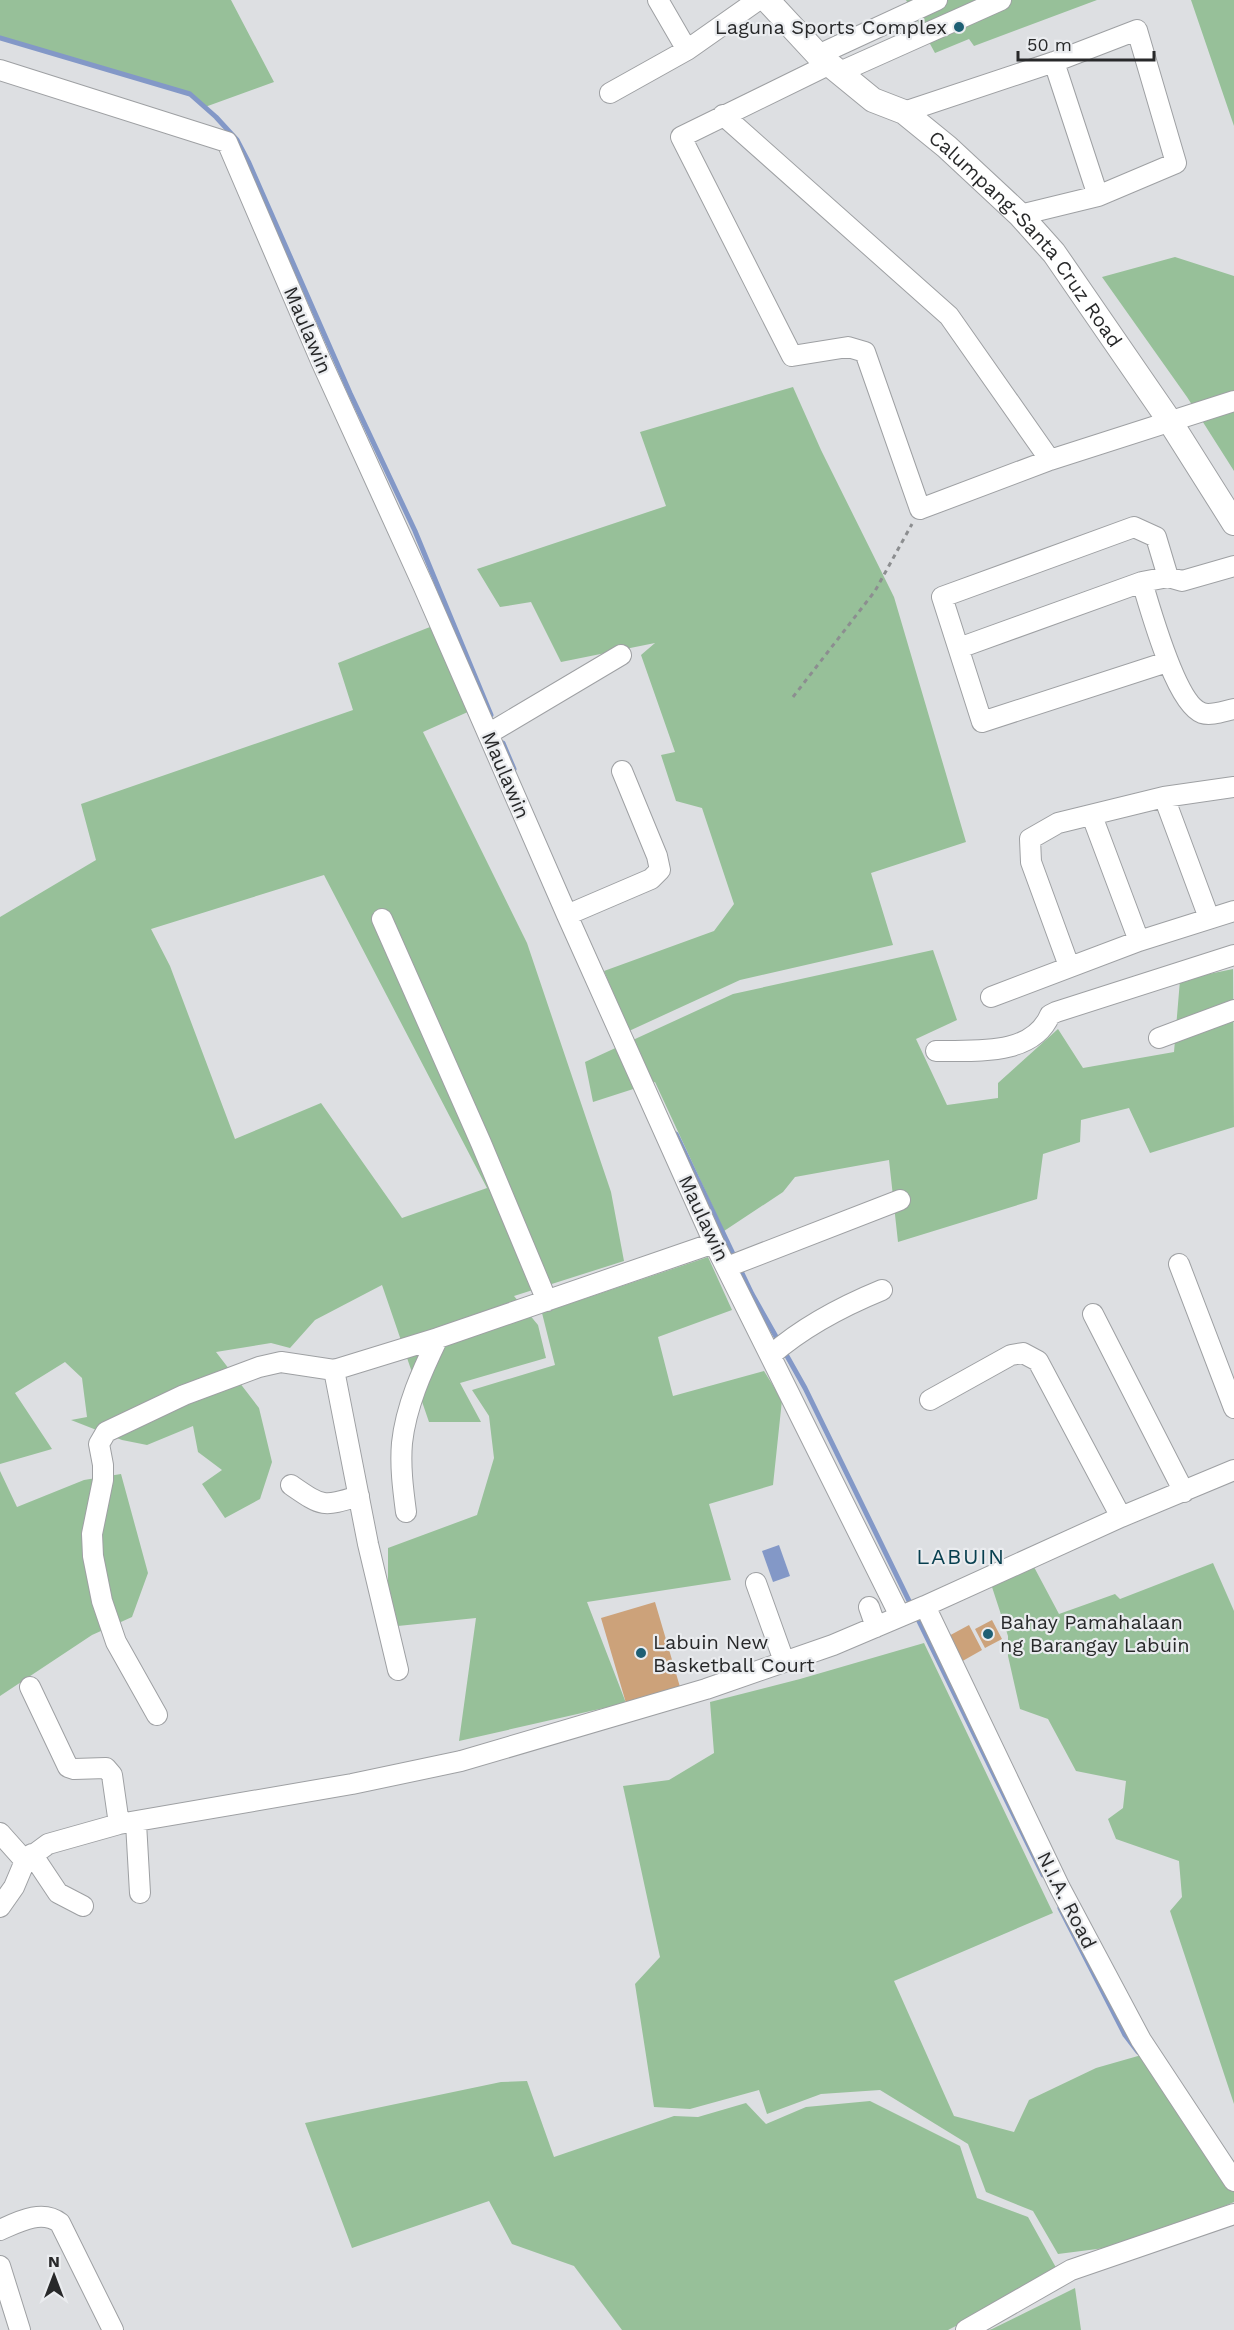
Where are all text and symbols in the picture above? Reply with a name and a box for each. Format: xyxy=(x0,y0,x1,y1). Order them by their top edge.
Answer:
place label: Laguna Sports Complex xyxy=(715,15,947,39)
marker: Laguna Sports Complex xyxy=(952,20,966,34)
scale bar xyxy=(1018,24,1154,62)
text: 50 m xyxy=(1027,34,1072,55)
street label: Calumpang-Santa Cruz Road xyxy=(924,125,1127,352)
street label: Maulawin xyxy=(279,283,337,377)
street label: Maulawin xyxy=(477,728,535,822)
street label: Maulawin xyxy=(674,1171,734,1265)
district label: LABUIN xyxy=(916,1544,1006,1569)
place label: Bahay Pamahalaan ng Barangay Labuin xyxy=(1000,1610,1190,1657)
marker: Bahay Pamahalaan ng Barangay Labuin xyxy=(981,1627,995,1641)
place label: Labuin New Basketball Court xyxy=(653,1630,815,1677)
marker: Labuin New Basketball Court xyxy=(634,1646,648,1660)
street label: N.I.A. Road xyxy=(1032,1847,1102,1953)
north arrow xyxy=(24,2246,84,2306)
text: N xyxy=(48,2252,60,2271)

